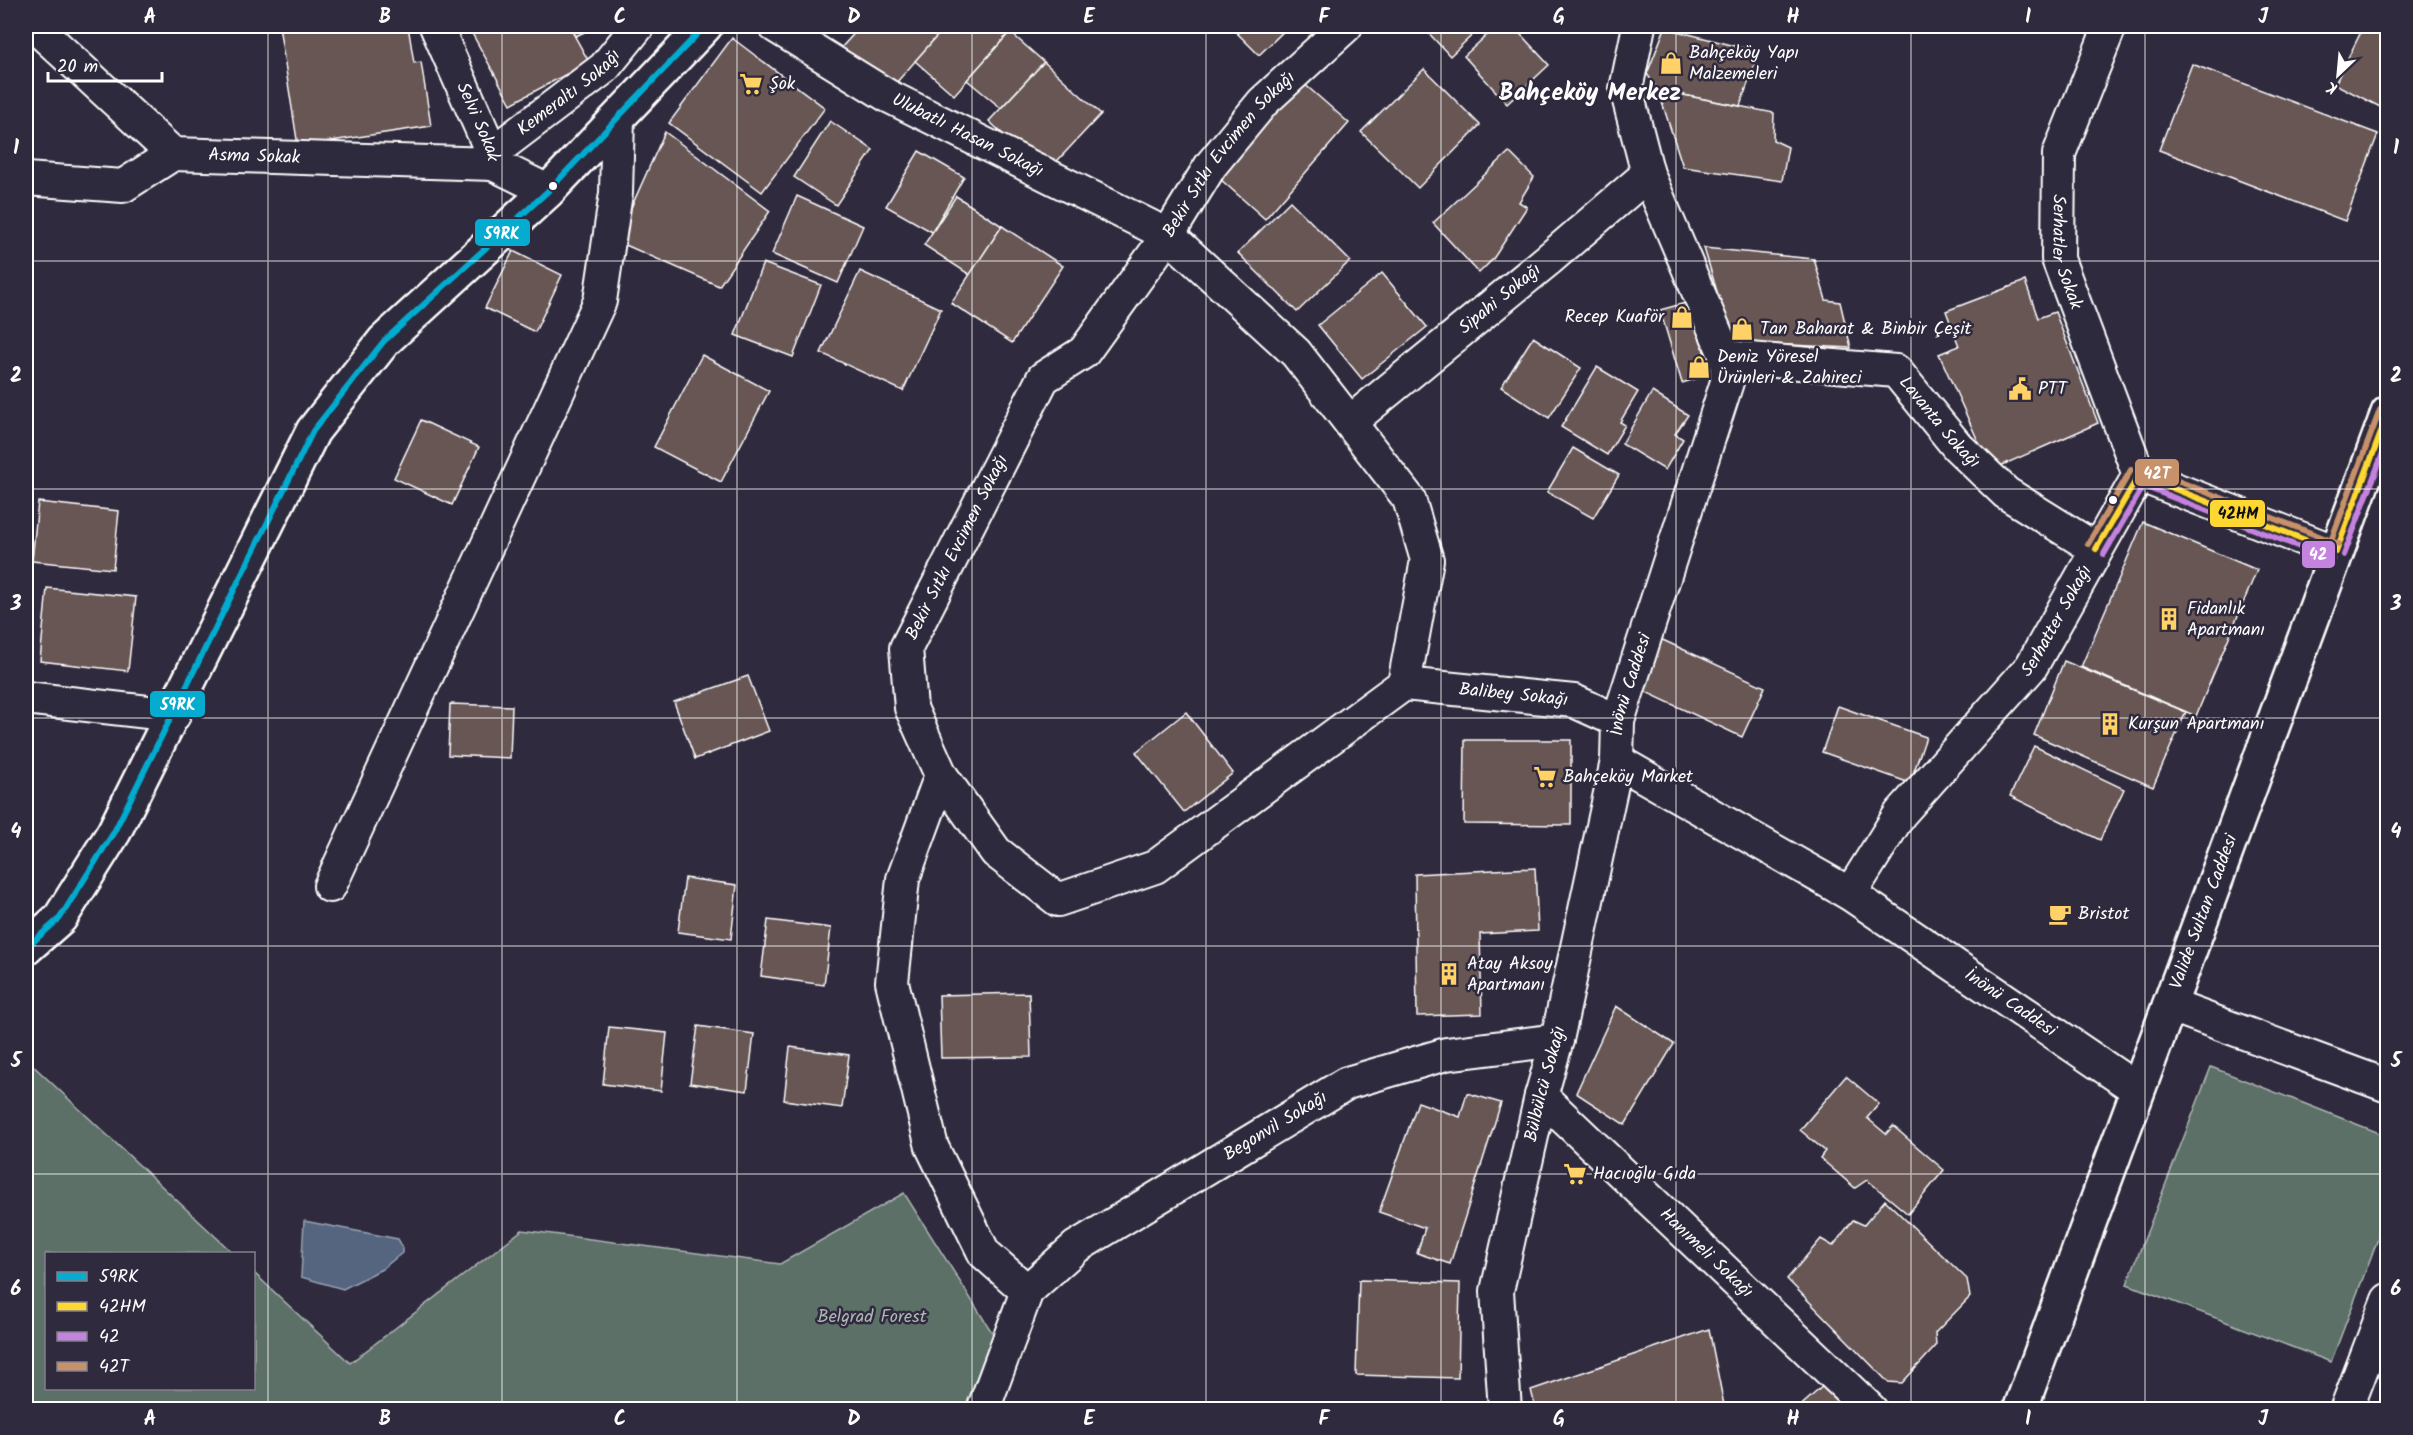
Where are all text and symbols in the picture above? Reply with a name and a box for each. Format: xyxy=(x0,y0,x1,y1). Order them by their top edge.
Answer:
text: A xyxy=(144,2,156,34)
text: B xyxy=(379,2,391,34)
text: C xyxy=(614,2,626,34)
text: D xyxy=(847,2,861,34)
text: E xyxy=(1083,2,1095,34)
text: F xyxy=(1319,2,1331,34)
text: G xyxy=(1553,2,1565,34)
text: H xyxy=(1786,2,1800,34)
text: I xyxy=(2025,2,2031,34)
text: J xyxy=(2258,2,2269,34)
place label: Bahçeköy Yapı Malzemeleri xyxy=(1689,39,1799,89)
street label: Kemeraltı Sokağı xyxy=(511,43,628,144)
scale bar xyxy=(48,45,162,83)
north arrow xyxy=(2308,45,2368,105)
shop icon: Bahçeköy Yapı Malzemeleri xyxy=(1658,50,1684,76)
text: 20 m xyxy=(57,53,98,82)
street label: Bekir Sıtkı Evcimen Sokağı xyxy=(1155,64,1302,243)
place label: Şok xyxy=(769,70,796,99)
supermarket icon: Şok xyxy=(738,71,764,97)
district label: Bahçeköy Merkez xyxy=(1499,74,1681,113)
text: K xyxy=(2322,74,2342,100)
street label: Selvi Sokak xyxy=(448,78,507,163)
street label: Ulubatlı Hasan Sokağı xyxy=(887,86,1049,186)
text: 1 xyxy=(13,133,19,165)
text: 1 xyxy=(2393,133,2399,165)
street label: Asma Sokak xyxy=(208,141,301,172)
unlabelled marker xyxy=(547,180,559,192)
street label: Serhatler Sokak xyxy=(2043,194,2090,314)
line badge: 59RK xyxy=(474,218,531,247)
text: 59RK xyxy=(483,222,520,247)
street label: Sipahi Sokağı xyxy=(1452,256,1548,342)
place label: Recep Kuaför xyxy=(1565,303,1665,332)
shop icon: Recep Kuaför xyxy=(1669,304,1695,330)
place label: Tan Baharat & Binbir Çeşit xyxy=(1760,315,1973,344)
shop icon: Tan Baharat & Binbir Çeşit xyxy=(1729,316,1755,342)
place label: Deniz Yöresel Ürünleri & Zahireci xyxy=(1717,343,1862,393)
shop icon: Deniz Yöresel Ürünleri & Zahireci xyxy=(1686,354,1712,380)
text: 2 xyxy=(10,361,22,393)
text: 2 xyxy=(2390,361,2402,393)
street label: Lavanta Sokağı xyxy=(1891,370,1987,476)
place label: PTT xyxy=(2038,375,2068,404)
public building icon: PTT xyxy=(2007,376,2033,402)
street label: Bekir Sıtkı Evcimen Sokağı xyxy=(898,450,1016,645)
line badge: 42T xyxy=(2134,458,2180,487)
text: 42T xyxy=(2144,462,2172,487)
unlabelled marker xyxy=(2107,494,2119,506)
line badge: 42HM xyxy=(2209,499,2266,528)
text: 42HM xyxy=(2218,502,2259,527)
line badge: 42 xyxy=(2301,540,2336,569)
text: 42 xyxy=(2309,543,2327,568)
street label: Serhatter Sokağı xyxy=(2014,560,2100,684)
text: 3 xyxy=(10,589,22,621)
text: 3 xyxy=(2390,589,2402,621)
place label: Fidanlık Apartmanı xyxy=(2187,595,2265,645)
building icon: Fidanlık Apartmanı xyxy=(2156,606,2182,632)
street label: İnönü Caddesi xyxy=(1603,629,1660,736)
street label: Balibey Sokağı xyxy=(1457,675,1569,715)
line badge: 59RK xyxy=(149,690,206,718)
text: 59RK xyxy=(159,693,196,718)
place label: Kurşun Apartmanı xyxy=(2128,710,2264,739)
building icon: Kurşun Apartmanı xyxy=(2097,711,2123,737)
place label: Bahçeköy Market xyxy=(1563,763,1694,792)
supermarket icon: Bahçeköy Market xyxy=(1532,764,1558,790)
text: 4 xyxy=(11,817,22,849)
text: 4 xyxy=(2391,817,2402,849)
street label: Valide Sultan Caddesi xyxy=(2162,830,2246,993)
place label: Bristot xyxy=(2078,900,2130,929)
cafe icon: Bristot xyxy=(2047,901,2073,927)
place label: Atay Aksoy Apartmanı xyxy=(1467,950,1553,1000)
building icon: Atay Aksoy Apartmanı xyxy=(1436,961,1462,987)
street label: İnönü Caddesi xyxy=(1958,961,2063,1045)
street label: Bülbülcü Sokağı xyxy=(1517,1023,1574,1145)
text: 5 xyxy=(10,1046,23,1078)
text: 5 xyxy=(2390,1046,2403,1078)
street label: Begonvil Sokağı xyxy=(1218,1083,1333,1169)
place label: Hacıoğlu Gıda xyxy=(1593,1160,1696,1189)
supermarket icon: Hacıoğlu Gıda xyxy=(1562,1161,1588,1187)
street label: Hanımeli Sokağı xyxy=(1652,1201,1760,1305)
legend xyxy=(45,1252,255,1390)
text: 59RK xyxy=(99,1263,139,1292)
text: 6 xyxy=(11,1274,22,1306)
text: 6 xyxy=(2391,1274,2402,1306)
text: 42HM xyxy=(99,1293,146,1322)
park label: Belgrad Forest xyxy=(817,1303,928,1332)
text: 42 xyxy=(99,1323,119,1352)
text: 42T xyxy=(99,1353,130,1382)
text: A xyxy=(144,1404,156,1435)
text: B xyxy=(379,1404,391,1435)
text: C xyxy=(614,1404,626,1435)
text: D xyxy=(847,1404,861,1435)
text: E xyxy=(1083,1404,1095,1435)
text: F xyxy=(1319,1404,1331,1435)
text: G xyxy=(1553,1404,1565,1435)
text: H xyxy=(1786,1404,1800,1435)
text: I xyxy=(2025,1404,2031,1435)
text: J xyxy=(2258,1404,2269,1435)

